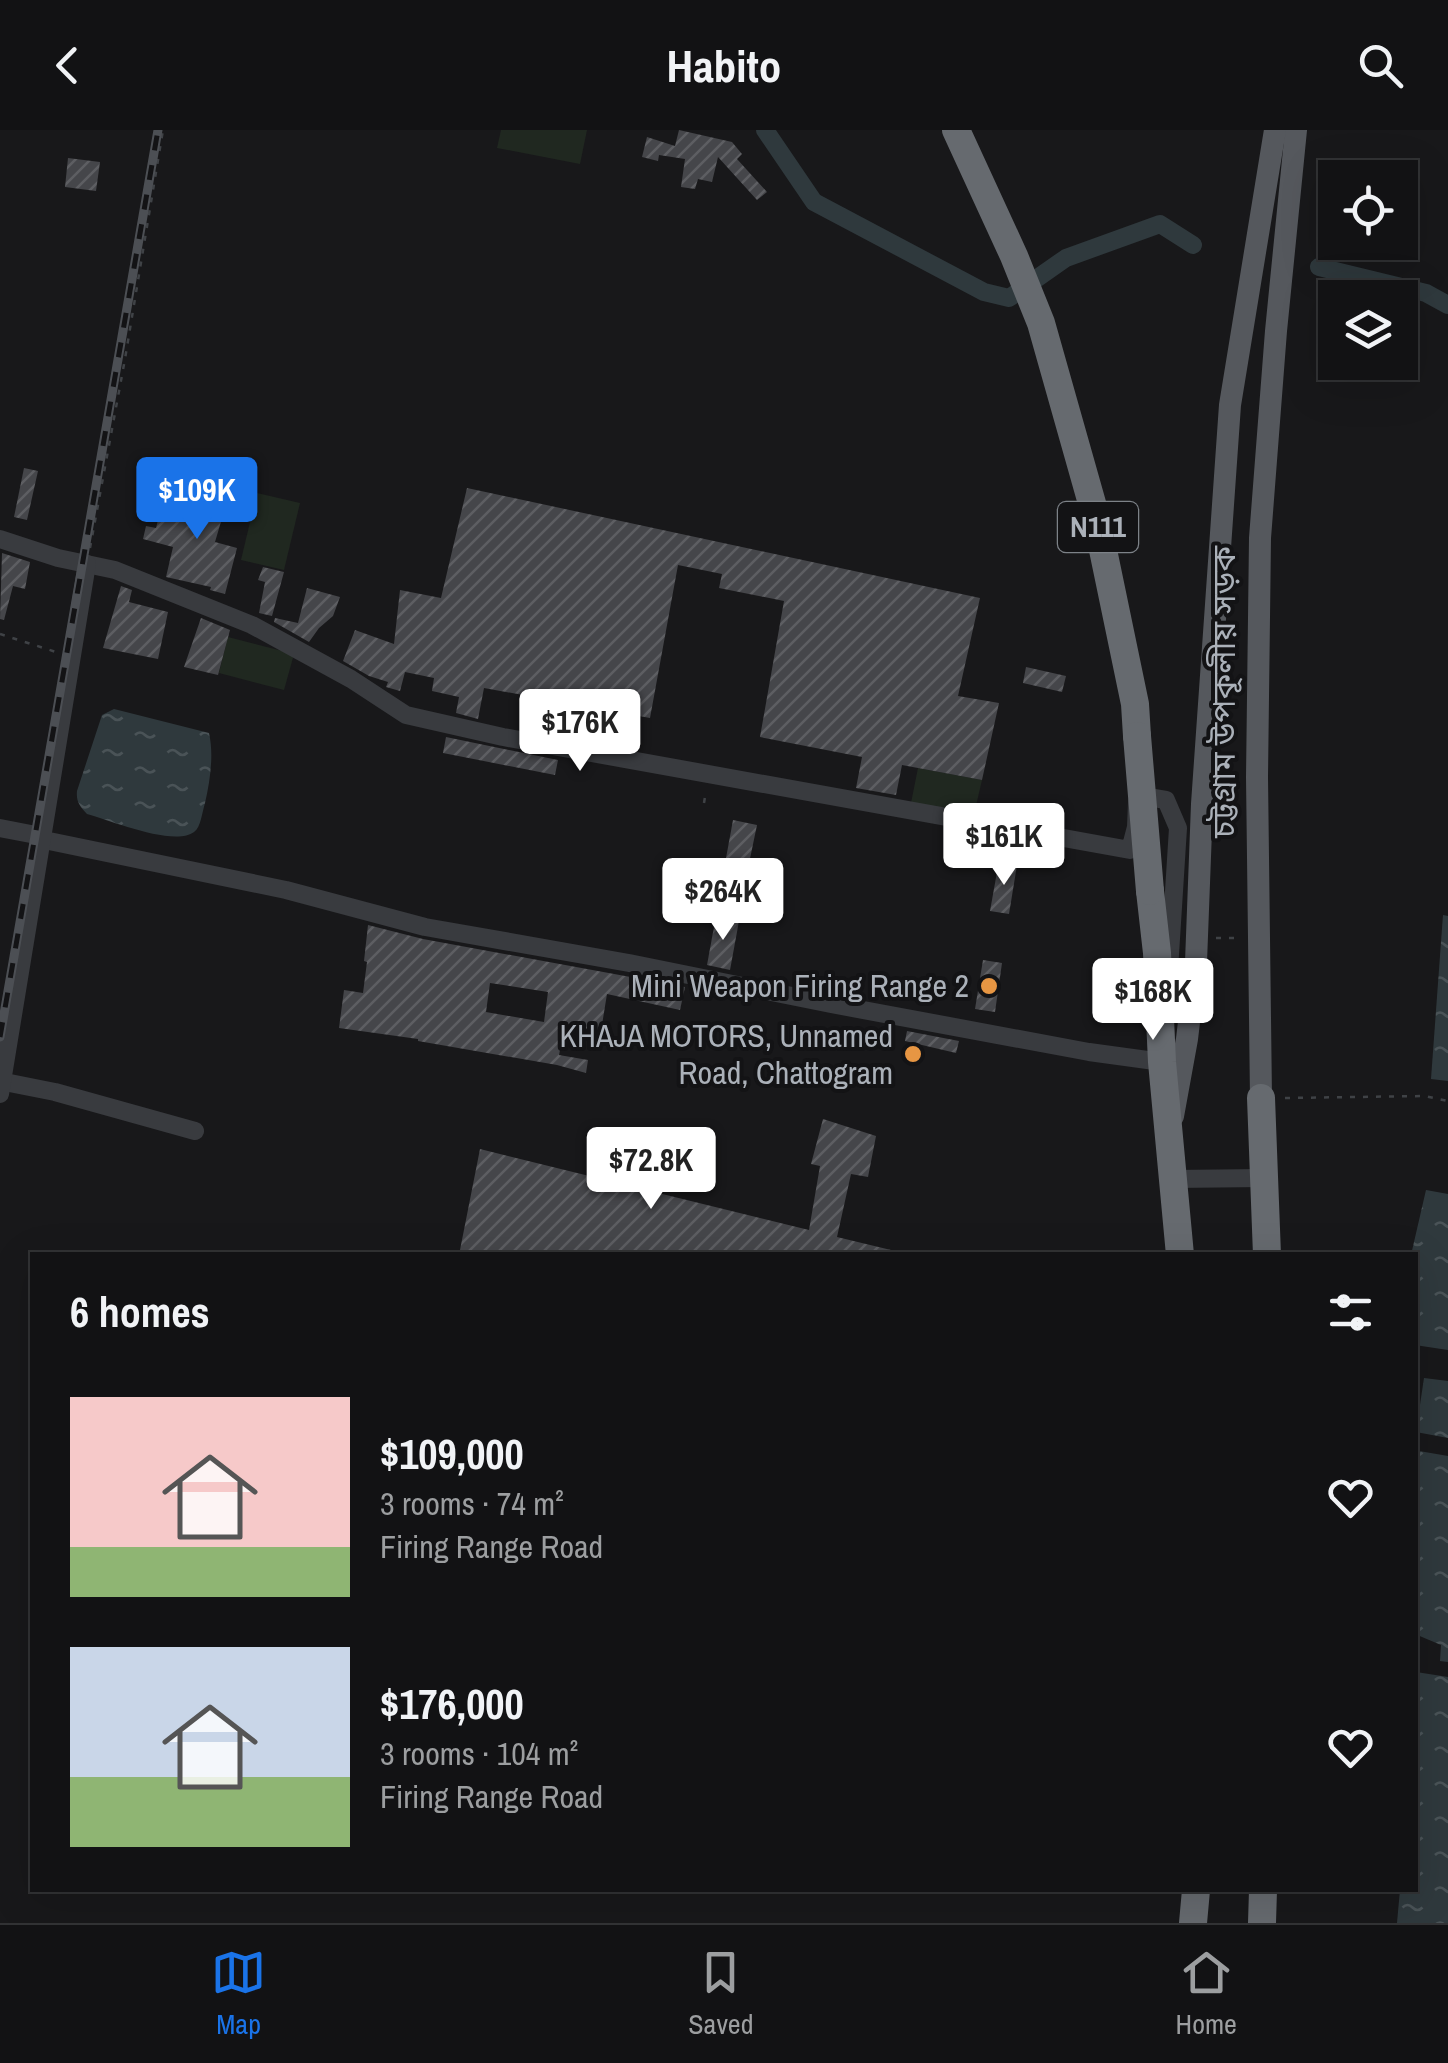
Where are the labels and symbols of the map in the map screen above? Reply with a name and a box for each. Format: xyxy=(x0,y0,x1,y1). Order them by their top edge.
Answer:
pin: $109K xyxy=(127,457,267,542)
road number: N111 xyxy=(1058,502,1138,552)
street label: চট্টগ্রাম উপকূলীয় সড়ক xyxy=(1202,545,1245,839)
pin: $176K xyxy=(510,689,650,774)
pin: $161K xyxy=(934,803,1074,888)
pin: $264K xyxy=(653,858,793,943)
pin: $168K xyxy=(1083,958,1223,1043)
place label: Mini Weapon Firing Range 2 xyxy=(631,964,969,1007)
marker: Mini Weapon Firing Range 2 xyxy=(978,975,1000,997)
place label: KHAJA MOTORS, Unnamed Road, Chattogram xyxy=(559,1014,893,1094)
marker: KHAJA MOTORS, Unnamed Road, Chattogram xyxy=(902,1043,924,1065)
pin: $72.8K xyxy=(570,1127,732,1212)

